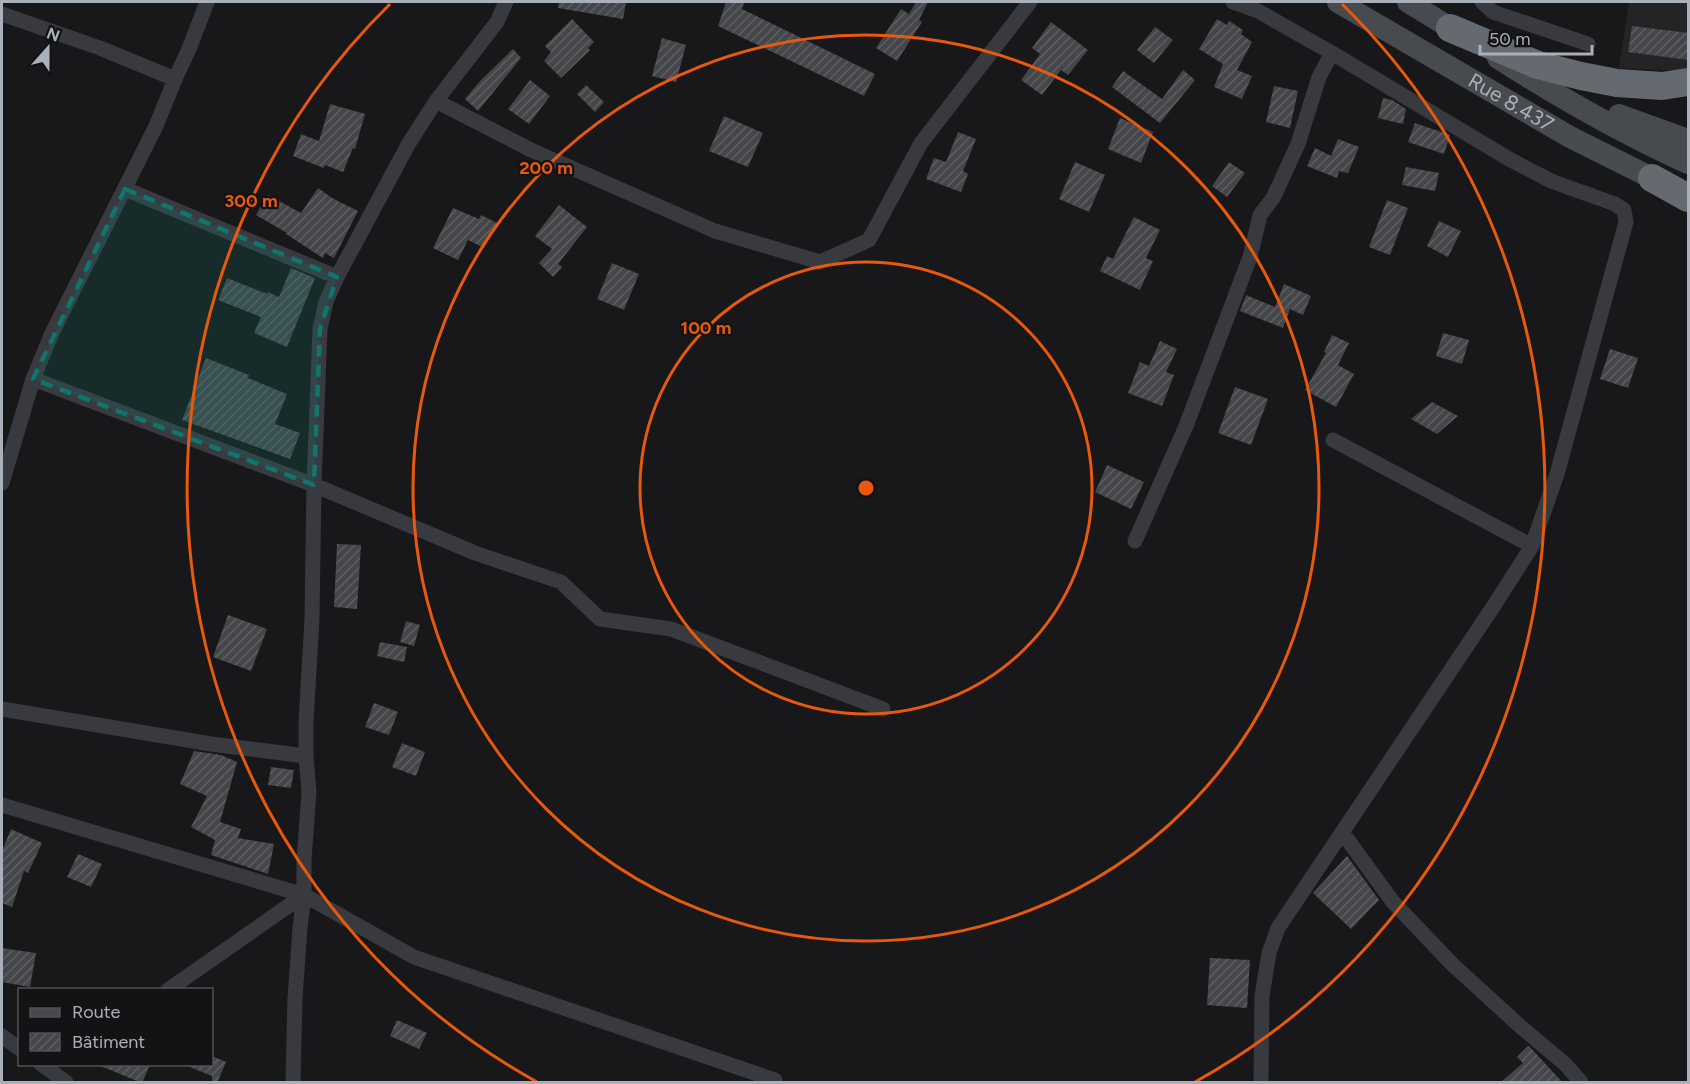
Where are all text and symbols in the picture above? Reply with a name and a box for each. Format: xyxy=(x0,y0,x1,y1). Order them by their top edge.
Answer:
north arrow xyxy=(18,18,78,78)
scale bar xyxy=(1480,18,1592,56)
text: N xyxy=(44,23,62,46)
text: 50 m xyxy=(1489,28,1531,50)
street label: Rue 8.437 xyxy=(1464,68,1558,137)
text: 200 m xyxy=(519,157,573,179)
text: 300 m xyxy=(224,190,278,212)
text: 100 m xyxy=(681,317,731,339)
centre of rings xyxy=(856,478,876,498)
legend xyxy=(18,988,213,1066)
text: Route xyxy=(72,1001,121,1023)
text: Bâtiment xyxy=(72,1031,145,1053)

